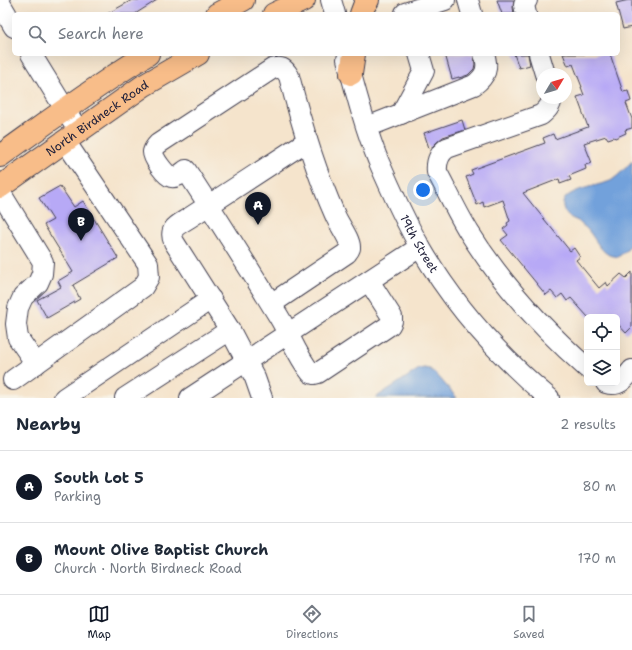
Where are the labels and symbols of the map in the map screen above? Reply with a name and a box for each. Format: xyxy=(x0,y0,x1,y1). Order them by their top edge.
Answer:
north arrow xyxy=(536,68,572,104)
street label: North Birdneck Road xyxy=(43,76,152,160)
your location xyxy=(413,180,433,200)
pin: A xyxy=(245,192,271,225)
pin: B xyxy=(68,208,94,241)
street label: 19th Street xyxy=(396,212,442,276)

